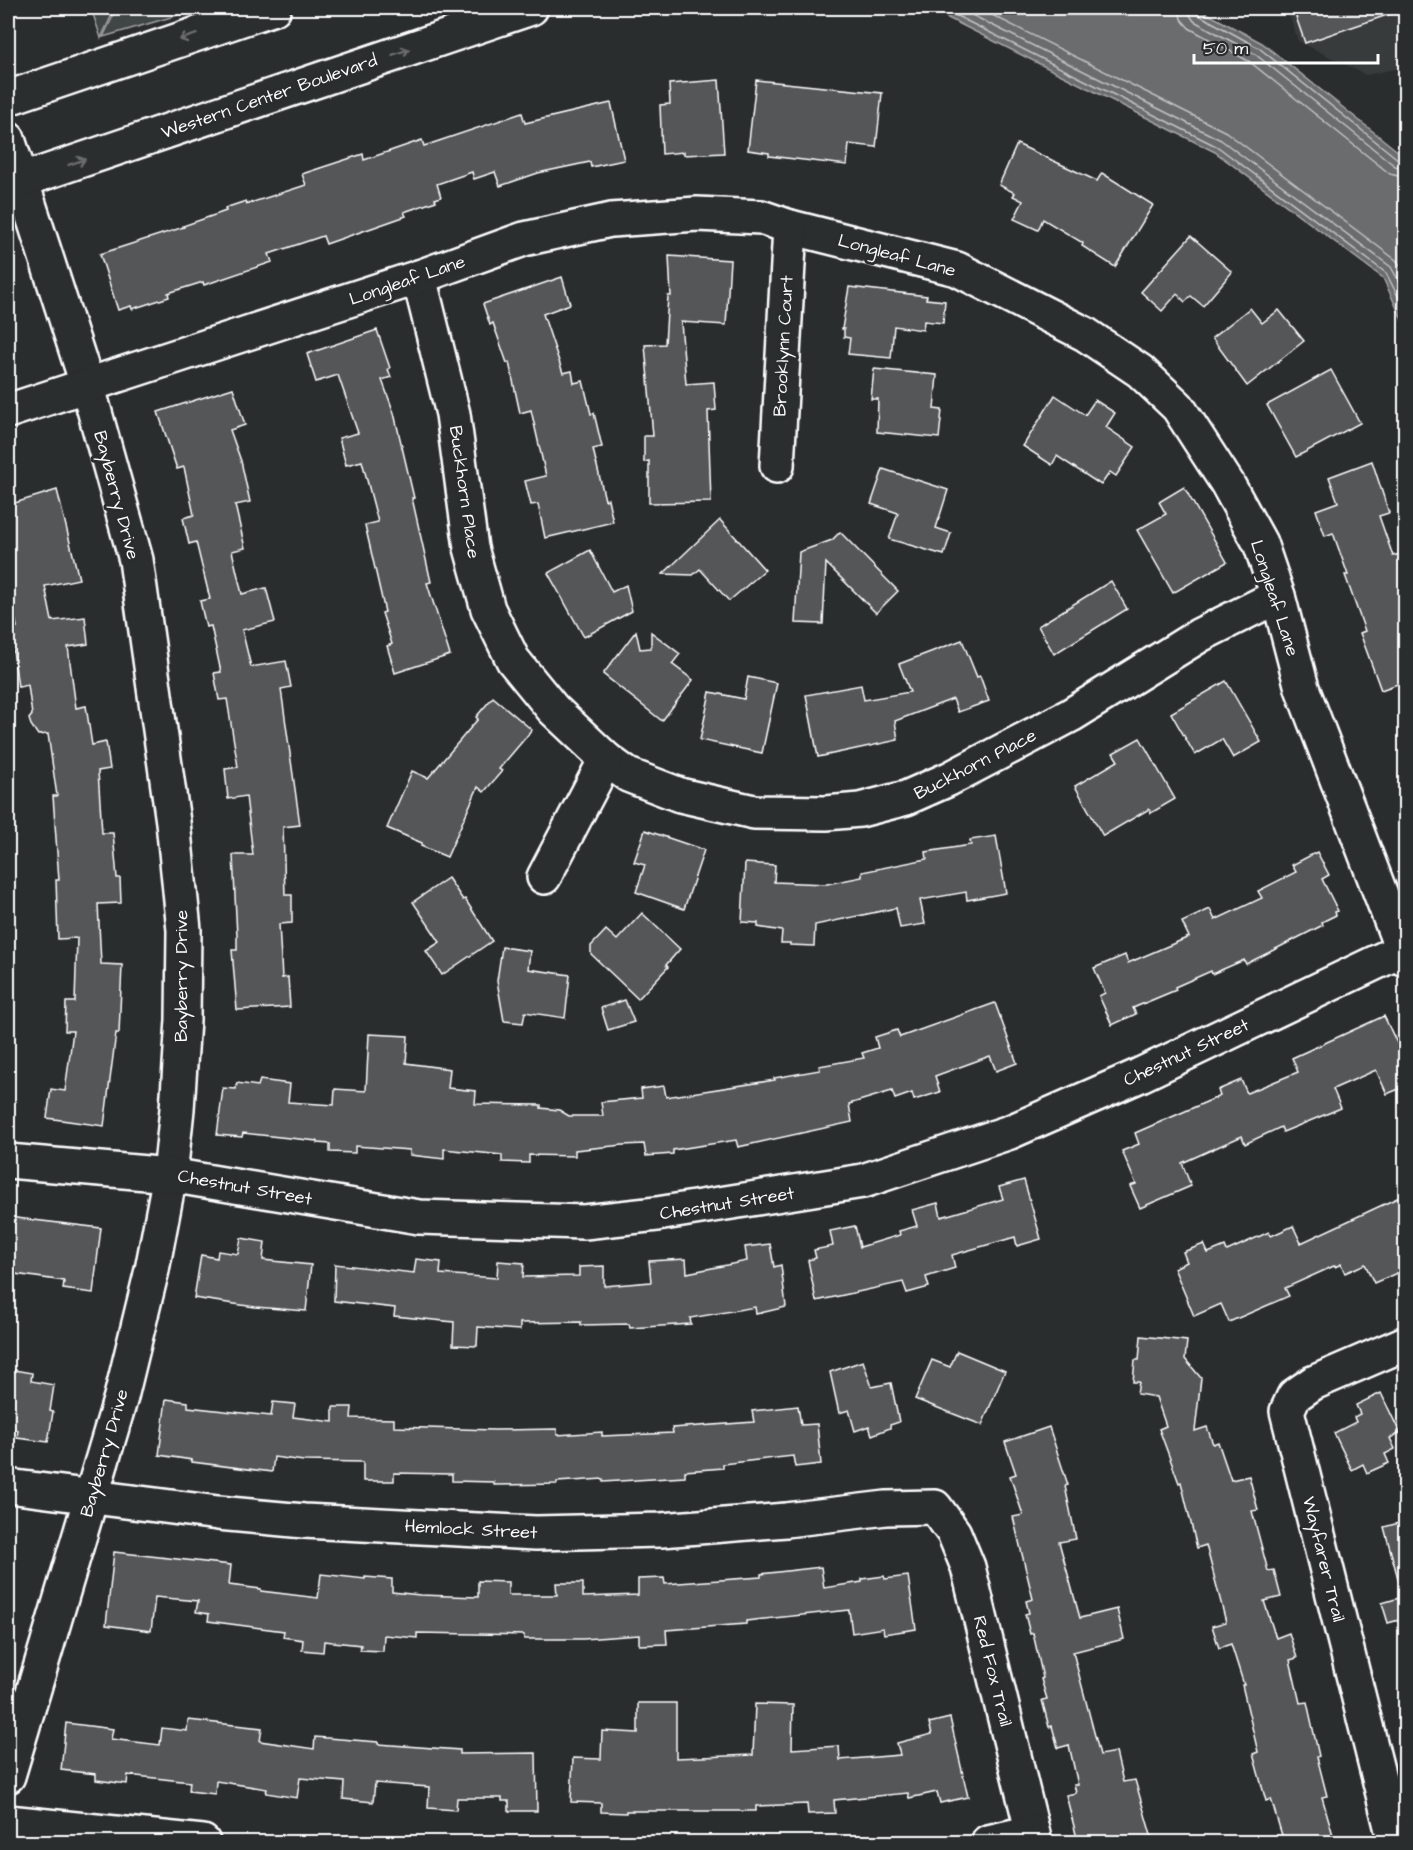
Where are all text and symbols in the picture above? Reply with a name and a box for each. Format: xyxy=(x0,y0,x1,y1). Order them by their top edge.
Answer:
scale bar xyxy=(1194,27,1378,65)
one-way arrow xyxy=(179,32,198,43)
text: 50 m xyxy=(1203,36,1248,61)
one-way arrow xyxy=(391,45,410,56)
street label: Western Center Boulevard xyxy=(158,48,380,145)
one-way arrow xyxy=(67,155,86,166)
street label: Longleaf Lane xyxy=(835,228,959,284)
street label: Longleaf Lane xyxy=(346,249,469,313)
street label: Brooklynn Court xyxy=(767,274,801,417)
street label: Buckhorn Place xyxy=(443,424,486,560)
street label: Bayberry Drive xyxy=(86,428,146,563)
street label: Longleaf Lane xyxy=(1243,537,1305,660)
street label: Buckhorn Place xyxy=(910,723,1041,806)
street label: Bayberry Drive xyxy=(169,910,195,1042)
street label: Chestnut Street xyxy=(1119,1012,1254,1092)
street label: Chestnut Street xyxy=(176,1163,315,1212)
street label: Chestnut Street xyxy=(658,1180,797,1226)
street label: Bayberry Drive xyxy=(74,1386,136,1520)
street label: Wayfarer Trail xyxy=(1295,1494,1351,1625)
street label: Hemlock Street xyxy=(404,1514,539,1545)
street label: Red Fox Trail xyxy=(967,1613,1018,1729)

